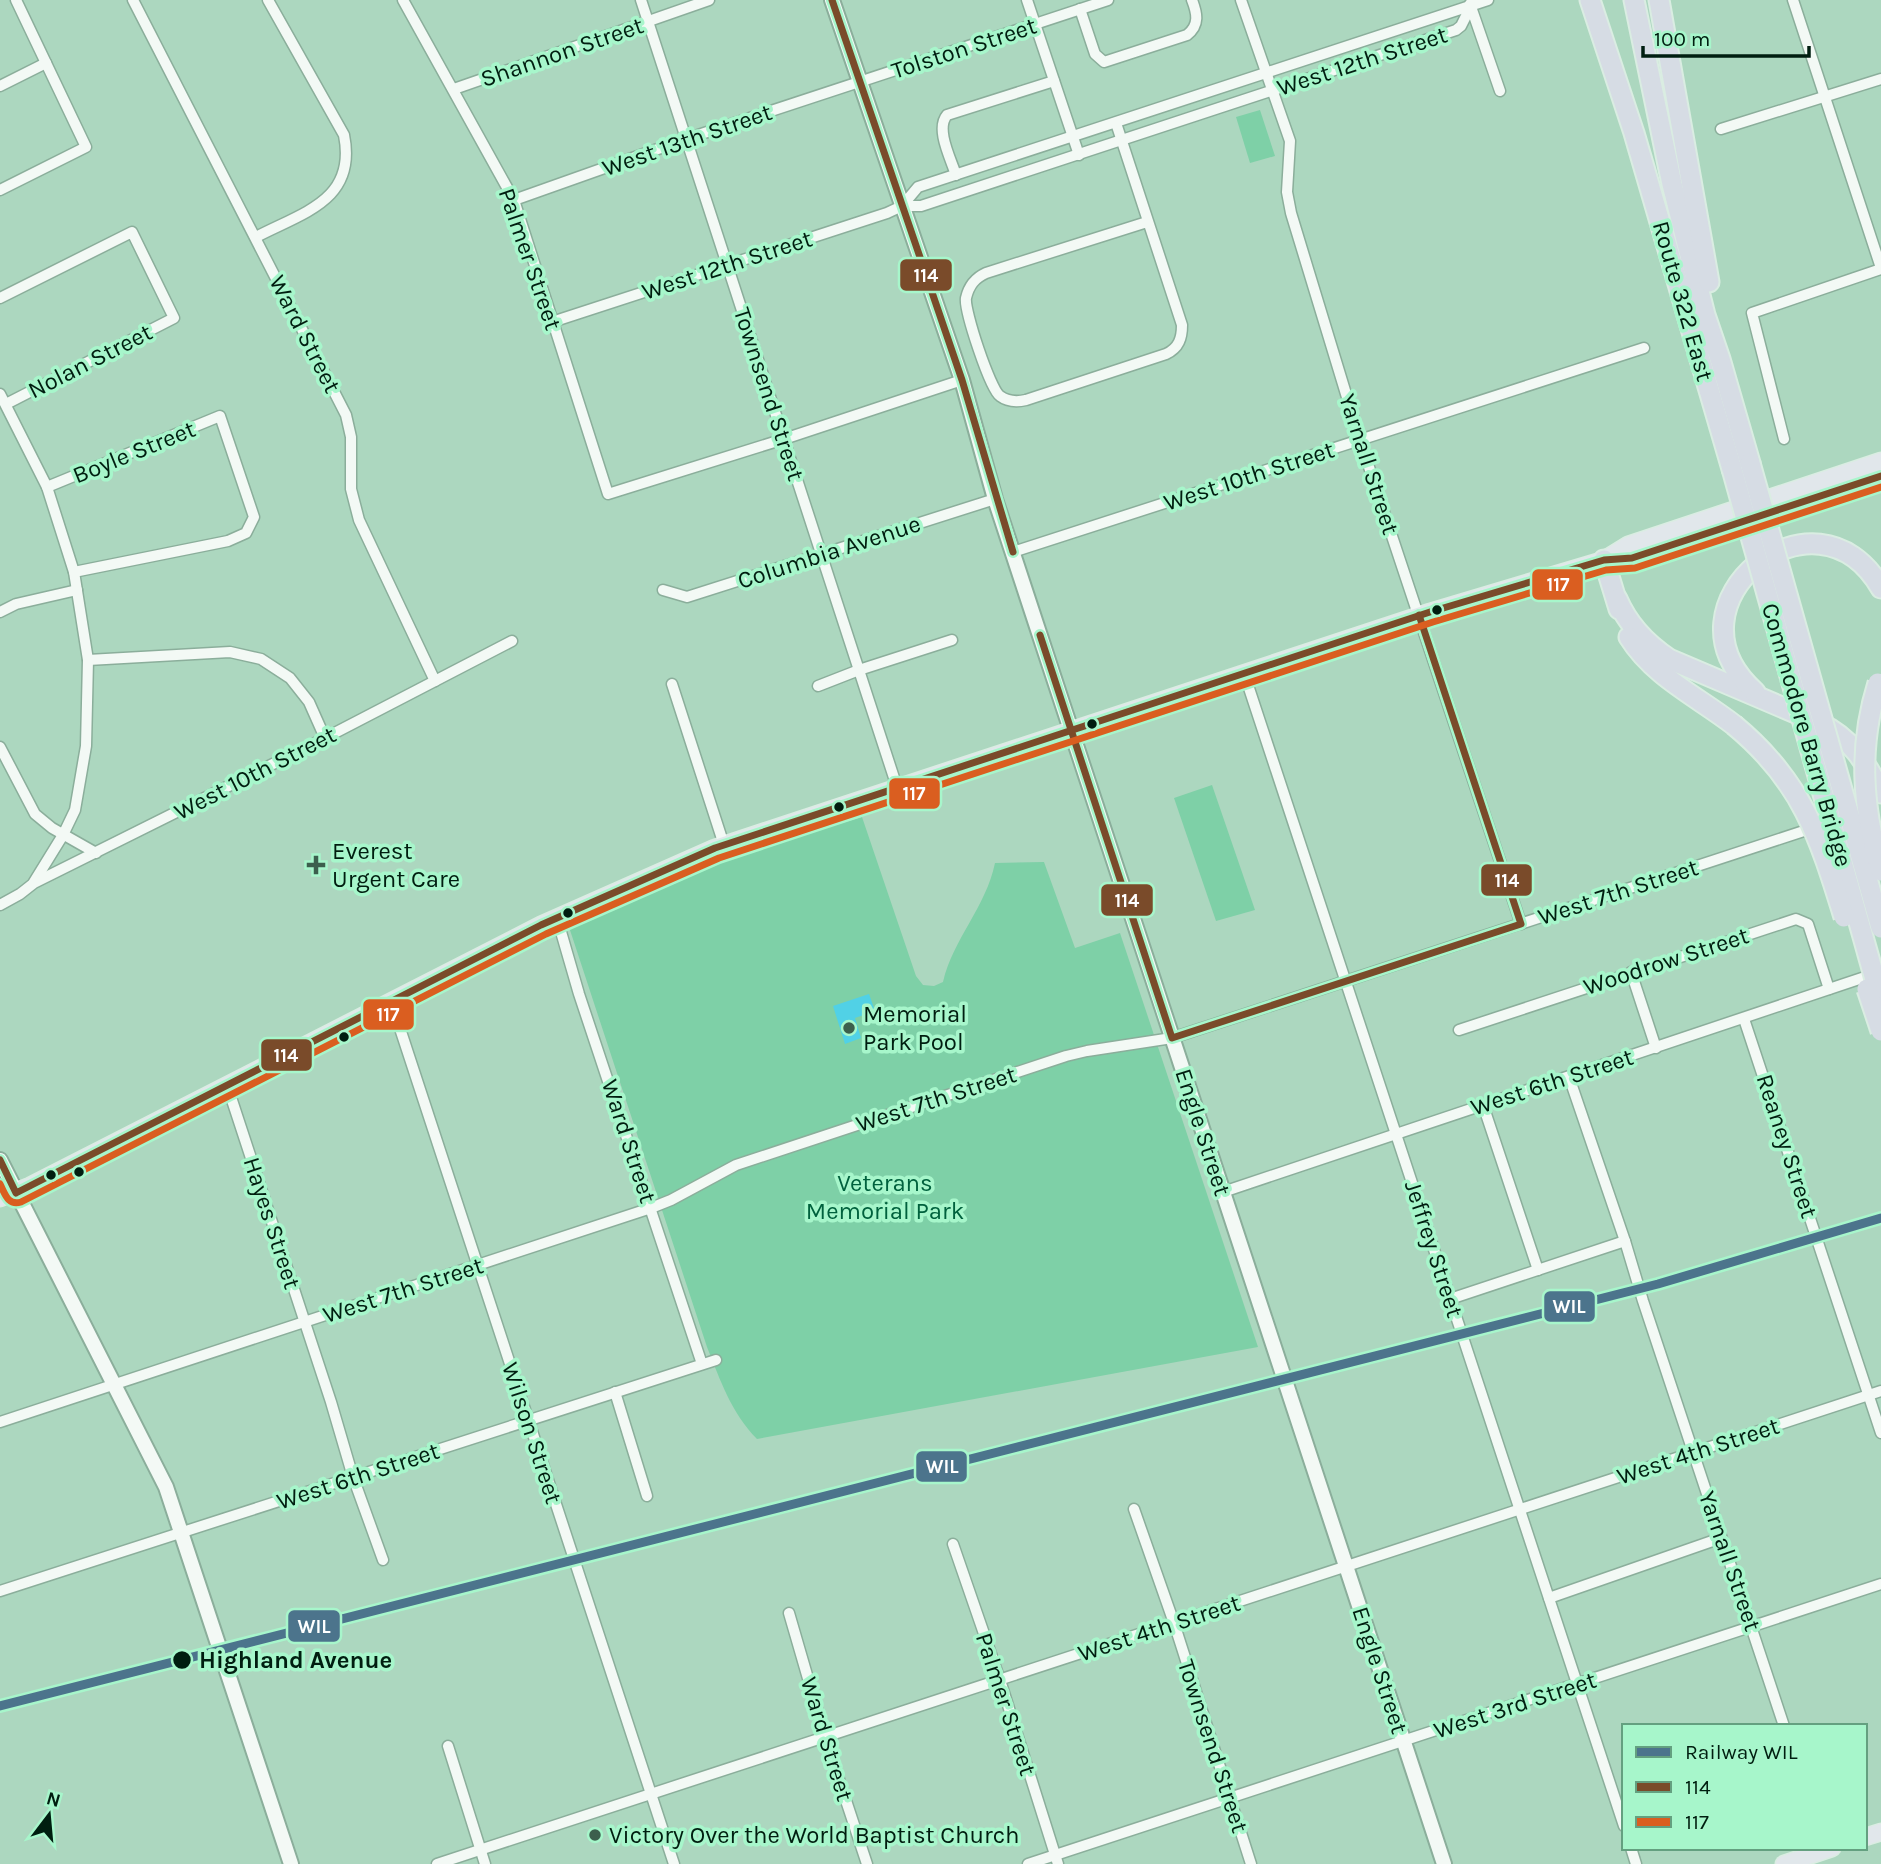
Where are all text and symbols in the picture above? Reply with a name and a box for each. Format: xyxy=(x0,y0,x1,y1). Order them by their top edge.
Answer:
street label: Shannon Street xyxy=(477,11,647,93)
street label: Tolston Street xyxy=(888,11,1040,85)
scale bar xyxy=(1643,14,1809,58)
street label: West 12th Street xyxy=(1273,20,1451,102)
text: 100 m xyxy=(1654,27,1711,51)
street label: West 13th Street xyxy=(599,98,775,182)
street label: Palmer Street xyxy=(493,184,567,334)
street label: Route 322 East xyxy=(1647,218,1719,384)
street label: West 12th Street xyxy=(638,224,816,306)
line badge: 114 xyxy=(899,258,953,292)
text: 114 xyxy=(914,265,939,287)
street label: Ward Street xyxy=(263,270,347,398)
street label: Townsend Street xyxy=(728,304,810,484)
street label: Nolan Street xyxy=(23,318,157,404)
street label: Yarnall Street xyxy=(1333,390,1405,538)
street label: Boyle Street xyxy=(69,415,199,489)
street label: West 10th Street xyxy=(1160,435,1338,517)
street label: Columbia Avenue xyxy=(734,509,924,595)
line badge: 117 xyxy=(1531,568,1584,601)
text: 117 xyxy=(1547,574,1570,596)
street label: Commodore Barry Bridge xyxy=(1756,600,1858,870)
unlabelled marker xyxy=(1430,603,1444,617)
unlabelled marker xyxy=(1085,717,1099,731)
street label: West 10th Street xyxy=(170,720,340,826)
line badge: 117 xyxy=(888,777,941,810)
text: 117 xyxy=(903,783,926,805)
unlabelled marker xyxy=(832,800,846,814)
place label: Everest Urgent Care xyxy=(332,837,460,893)
street label: West 7th Street xyxy=(1534,853,1702,931)
marker: Everest Urgent Care xyxy=(306,855,326,875)
line badge: 114 xyxy=(1480,863,1533,897)
text: 114 xyxy=(1495,870,1520,892)
line badge: 114 xyxy=(1100,883,1154,917)
text: 114 xyxy=(1115,890,1140,912)
unlabelled marker xyxy=(561,906,575,920)
street label: Woodrow Street xyxy=(1580,921,1752,1001)
line badge: 117 xyxy=(362,998,415,1031)
place label: Memorial Park Pool xyxy=(863,1000,967,1056)
text: 117 xyxy=(377,1004,400,1026)
marker: Memorial Park Pool xyxy=(841,1020,857,1036)
unlabelled marker xyxy=(337,1030,351,1044)
line badge: 114 xyxy=(260,1038,313,1072)
street label: West 6th Street xyxy=(1467,1043,1637,1121)
text: 114 xyxy=(274,1045,299,1067)
street label: West 7th Street xyxy=(852,1060,1020,1138)
street label: Engle Street xyxy=(1169,1065,1237,1199)
street label: Reaney Street xyxy=(1751,1070,1823,1222)
street label: Ward Street xyxy=(596,1076,662,1206)
street label: Hayes Street xyxy=(238,1154,306,1292)
unlabelled marker xyxy=(72,1165,86,1179)
unlabelled marker xyxy=(44,1168,58,1182)
park label: Veterans Memorial Park xyxy=(806,1169,964,1225)
street label: Jeffrey Street xyxy=(1399,1177,1469,1321)
street label: West 7th Street xyxy=(319,1251,487,1329)
line badge: WIL xyxy=(1543,1290,1596,1323)
text: WIL xyxy=(1552,1296,1586,1318)
street label: Wilson Street xyxy=(496,1359,568,1507)
street label: West 4th Street xyxy=(1613,1412,1783,1490)
street label: West 6th Street xyxy=(273,1437,443,1515)
line badge: WIL xyxy=(915,1450,968,1483)
text: WIL xyxy=(925,1456,959,1478)
street label: Yarnall Street xyxy=(1693,1487,1767,1635)
street label: West 4th Street xyxy=(1074,1589,1244,1667)
street label: Engle Street xyxy=(1346,1603,1414,1737)
line badge: WIL xyxy=(287,1609,341,1643)
text: WIL xyxy=(297,1616,331,1638)
street label: Palmer Street xyxy=(970,1629,1042,1779)
place label: Highland Avenue xyxy=(199,1646,392,1674)
marker: Highland Avenue xyxy=(171,1649,193,1671)
street label: Townsend Street xyxy=(1172,1656,1254,1836)
street label: West 3rd Street xyxy=(1430,1666,1600,1744)
street label: Ward Street xyxy=(795,1674,859,1804)
legend xyxy=(1622,1724,1867,1850)
text: Railway WIL xyxy=(1685,1740,1798,1764)
text: 114 xyxy=(1685,1775,1711,1799)
north arrow xyxy=(14,1780,84,1850)
text: N xyxy=(44,1787,63,1812)
text: 117 xyxy=(1685,1810,1709,1834)
place label: Victory Over the World Baptist Church xyxy=(609,1821,1020,1849)
marker: Victory Over the World Baptist Church xyxy=(587,1827,603,1843)

